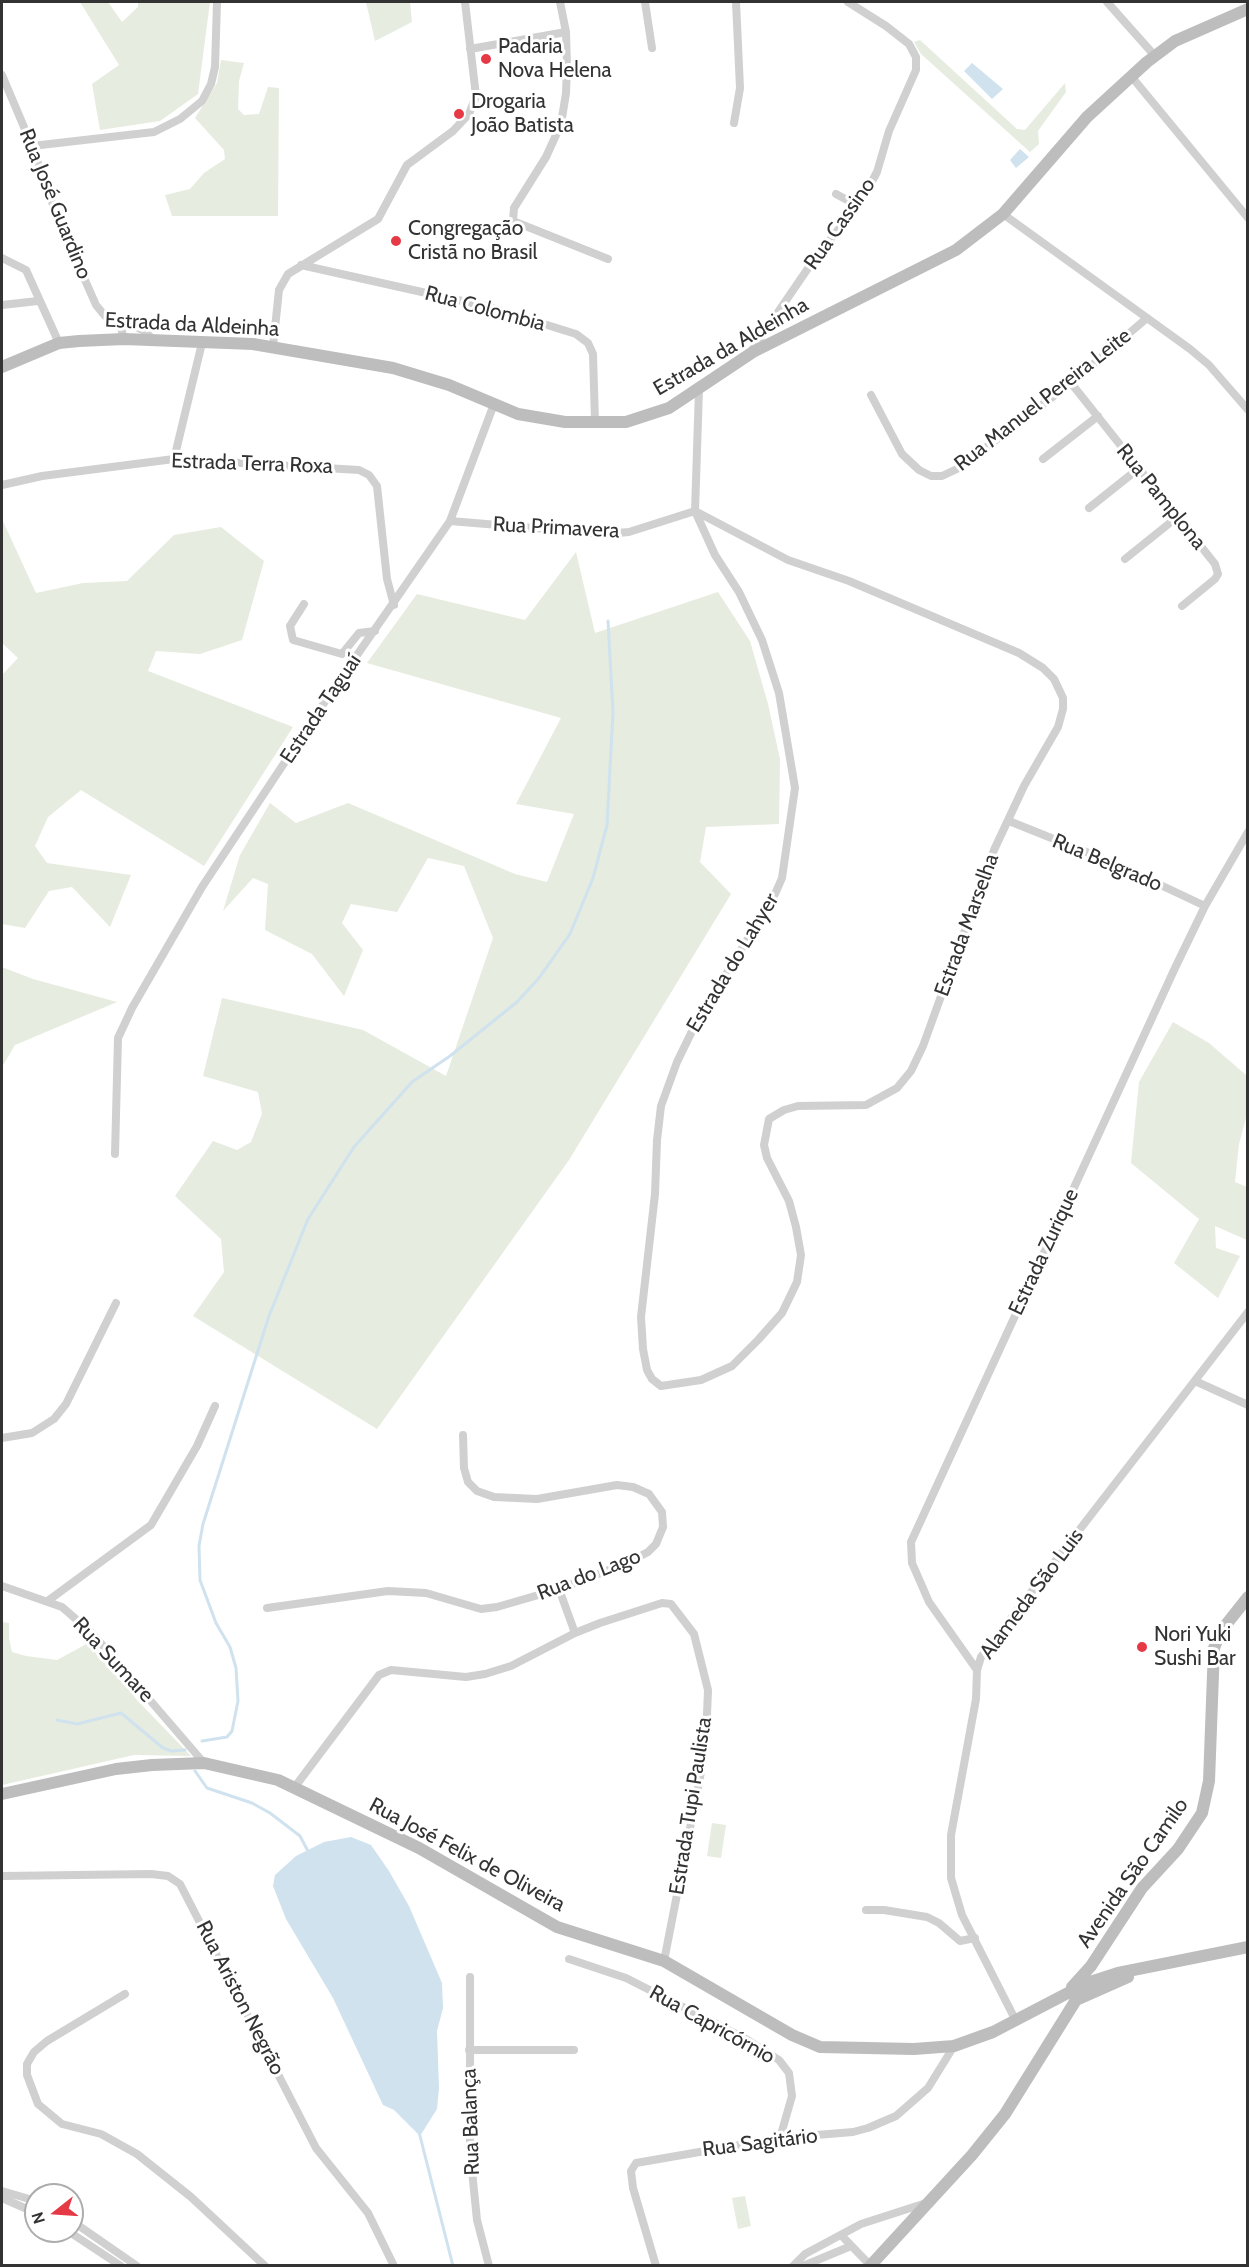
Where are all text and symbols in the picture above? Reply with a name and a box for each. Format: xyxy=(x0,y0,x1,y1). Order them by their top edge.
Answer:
place label: Padaria Nova Helena xyxy=(498,34,612,84)
marker: Padaria Nova Helena xyxy=(479,52,493,66)
place label: Drogaria João Batista xyxy=(471,89,574,139)
marker: Drogaria João Batista xyxy=(452,107,466,121)
street label: Rua José Guardino xyxy=(13,125,97,283)
street label: Rua Cassino xyxy=(799,173,881,275)
place label: Congregação Cristã no Brasil xyxy=(408,216,538,266)
marker: Congregação Cristã no Brasil xyxy=(389,234,403,248)
street label: Rua Colombia xyxy=(422,281,548,337)
street label: Estrada da Aldeinha xyxy=(649,292,813,402)
street label: Estrada da Aldeinha xyxy=(104,308,280,342)
street label: Rua Manuel Pereira Leite xyxy=(950,323,1136,477)
street label: Rua Pamplona xyxy=(1111,439,1211,555)
street label: Estrada Terra Roxa xyxy=(171,449,333,479)
street label: Rua Primavera xyxy=(492,512,620,544)
street label: Estrada Taguaí xyxy=(275,650,367,768)
street label: Rua Belgrado xyxy=(1048,829,1166,897)
street label: Estrada Marselha xyxy=(930,850,1004,1000)
street label: Estrada do Lahyer xyxy=(682,889,784,1037)
street label: Estrada Zurique xyxy=(1004,1185,1084,1319)
street label: Alameda São Luis xyxy=(975,1524,1089,1664)
street label: Rua do Lago xyxy=(534,1544,644,1606)
street label: Rua Sumare xyxy=(67,1612,159,1708)
place label: Nori Yuki Sushi Bar xyxy=(1154,1622,1236,1672)
marker: Nori Yuki Sushi Bar xyxy=(1135,1640,1149,1654)
street label: Estrada Tupi Paulista xyxy=(665,1715,717,1897)
street label: Rua José Felix de Oliveira xyxy=(365,1793,569,1917)
street label: Avenida São Camilo xyxy=(1072,1793,1194,1953)
street label: Rua Ariston Negrão xyxy=(190,1917,290,2079)
street label: Rua Capricórnio xyxy=(645,1980,779,2070)
street label: Rua Balança xyxy=(457,2068,485,2176)
street label: Rua Sagitário xyxy=(701,2123,819,2163)
north arrow xyxy=(24,2183,84,2243)
text: N xyxy=(27,2210,49,2226)

